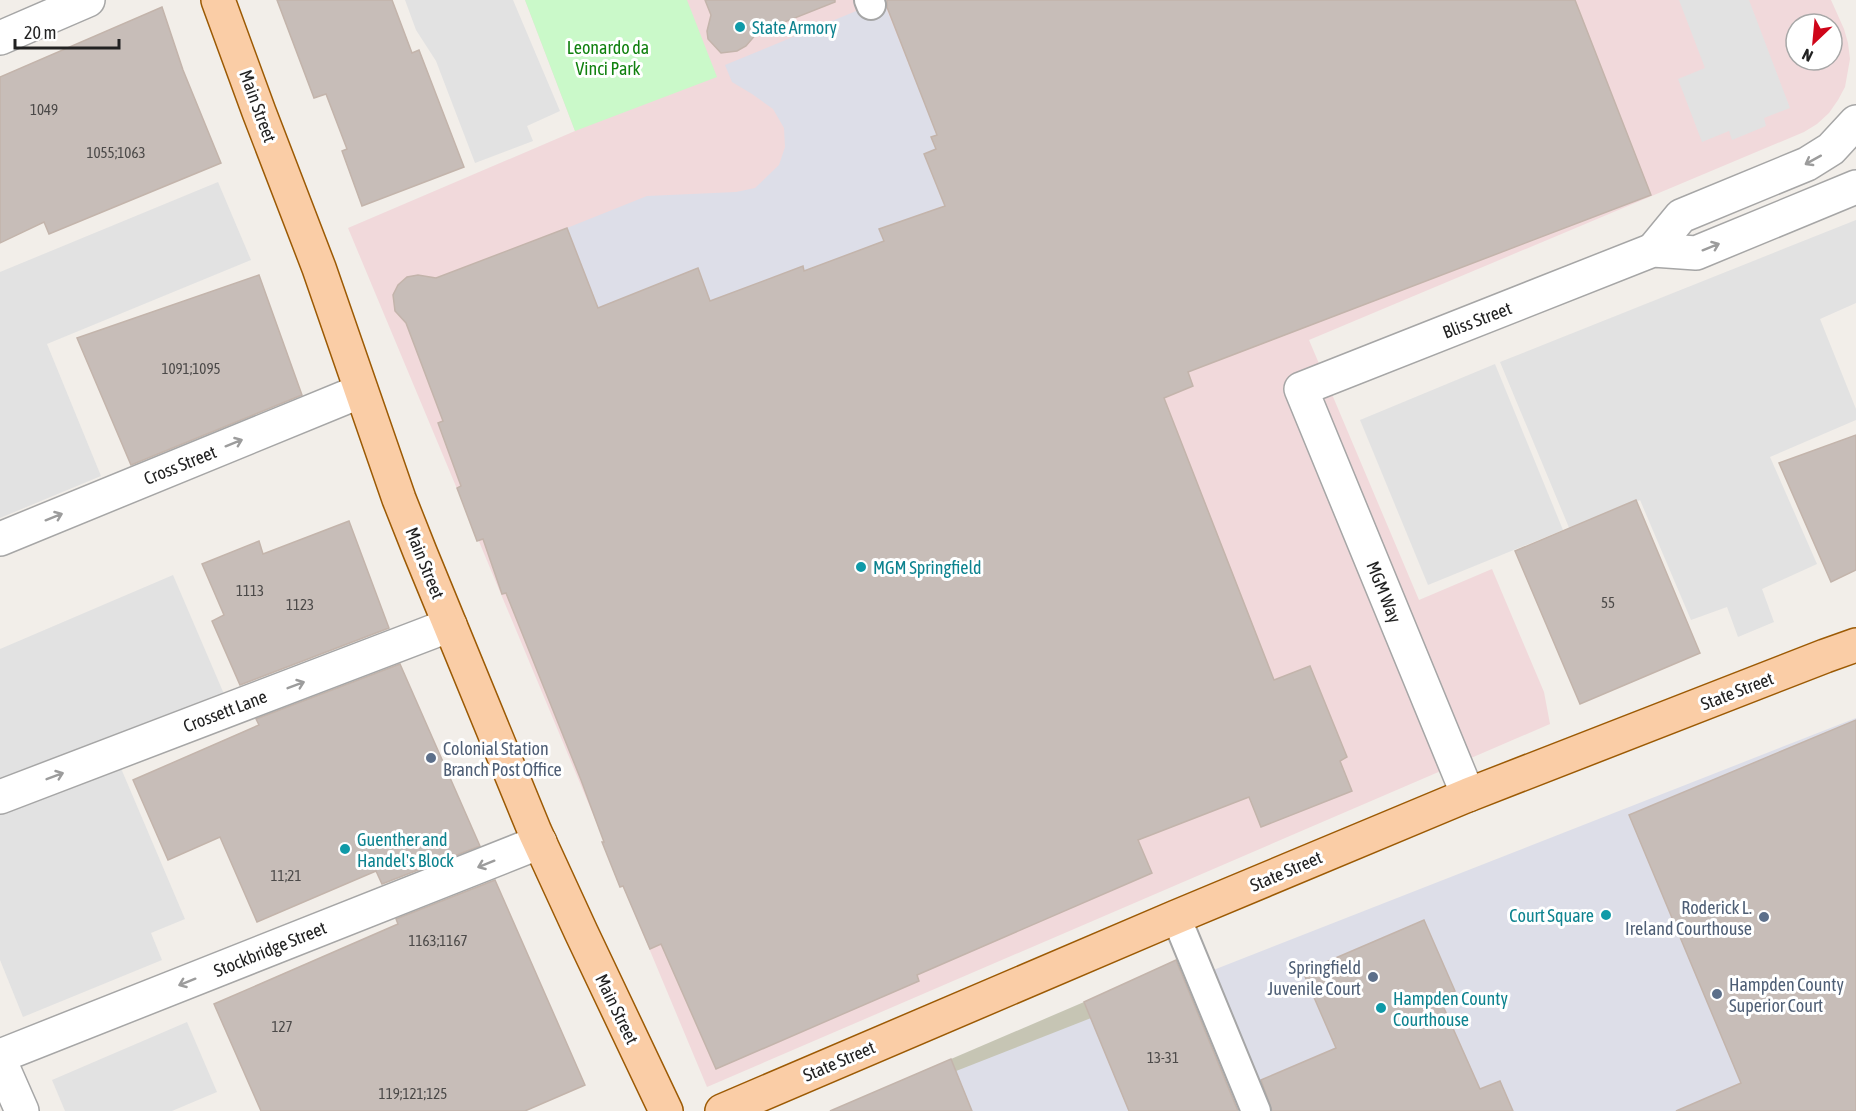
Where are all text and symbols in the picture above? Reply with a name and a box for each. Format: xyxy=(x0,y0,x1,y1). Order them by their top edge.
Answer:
scale bar xyxy=(15,12,118,50)
north arrow xyxy=(1784,12,1844,72)
place label: State Armory xyxy=(752,17,837,38)
marker: State Armory xyxy=(733,20,747,34)
text: 20 m xyxy=(24,22,56,43)
park label: Leonardo da Vinci Park xyxy=(567,37,649,79)
text: N xyxy=(1799,45,1816,66)
street label: Main Street xyxy=(235,67,281,145)
house number: 1049 xyxy=(30,101,58,118)
house number: 1055;1063 xyxy=(86,144,146,161)
one-way arrow xyxy=(1805,154,1822,166)
one-way arrow xyxy=(1701,241,1719,252)
street label: Bliss Street xyxy=(1440,297,1514,343)
house number: 1091;1095 xyxy=(161,360,221,377)
one-way arrow xyxy=(225,437,243,448)
street label: Cross Street xyxy=(141,441,219,489)
one-way arrow xyxy=(44,511,63,522)
street label: Main Street xyxy=(401,524,449,602)
place label: MGM Springfield xyxy=(873,557,982,578)
street label: MGM Way xyxy=(1362,558,1406,626)
marker: MGM Springfield xyxy=(854,560,868,574)
house number: 1113 xyxy=(236,582,264,599)
house number: 55 xyxy=(1601,594,1615,611)
house number: 1123 xyxy=(286,596,314,613)
street label: State Street xyxy=(1698,668,1776,714)
one-way arrow xyxy=(286,678,305,689)
street label: Crossett Lane xyxy=(180,685,270,737)
place label: Colonial Station Branch Post Office xyxy=(443,738,562,780)
marker: Colonial Station Branch Post Office xyxy=(424,751,438,765)
one-way arrow xyxy=(45,770,64,781)
place label: Guenther and Handel's Block xyxy=(357,829,454,871)
marker: Guenther and Handel's Block xyxy=(338,842,352,856)
street label: State Street xyxy=(1247,846,1325,896)
one-way arrow xyxy=(477,859,495,870)
house number: 11;21 xyxy=(271,867,301,884)
place label: Roderick L. Ireland Courthouse xyxy=(1625,897,1752,939)
place label: Court Square xyxy=(1509,905,1594,926)
marker: Court Square xyxy=(1599,908,1613,922)
marker: Roderick L. Ireland Courthouse xyxy=(1757,910,1771,924)
street label: Stockbridge Street xyxy=(211,917,329,981)
house number: 1163;1167 xyxy=(408,932,468,949)
place label: Springfield Juvenile Court xyxy=(1267,957,1361,999)
marker: Springfield Juvenile Court xyxy=(1366,970,1380,984)
street label: Main Street xyxy=(591,971,643,1047)
place label: Hampden County Superior Court xyxy=(1729,974,1844,1016)
one-way arrow xyxy=(179,977,197,988)
marker: Hampden County Superior Court xyxy=(1710,987,1724,1001)
place label: Hampden County Courthouse xyxy=(1393,988,1508,1030)
marker: Hampden County Courthouse xyxy=(1374,1001,1388,1015)
house number: 127 xyxy=(271,1018,293,1035)
street label: State Street xyxy=(800,1036,878,1086)
house number: 13-31 xyxy=(1147,1049,1179,1066)
house number: 119;121;125 xyxy=(379,1085,447,1102)

